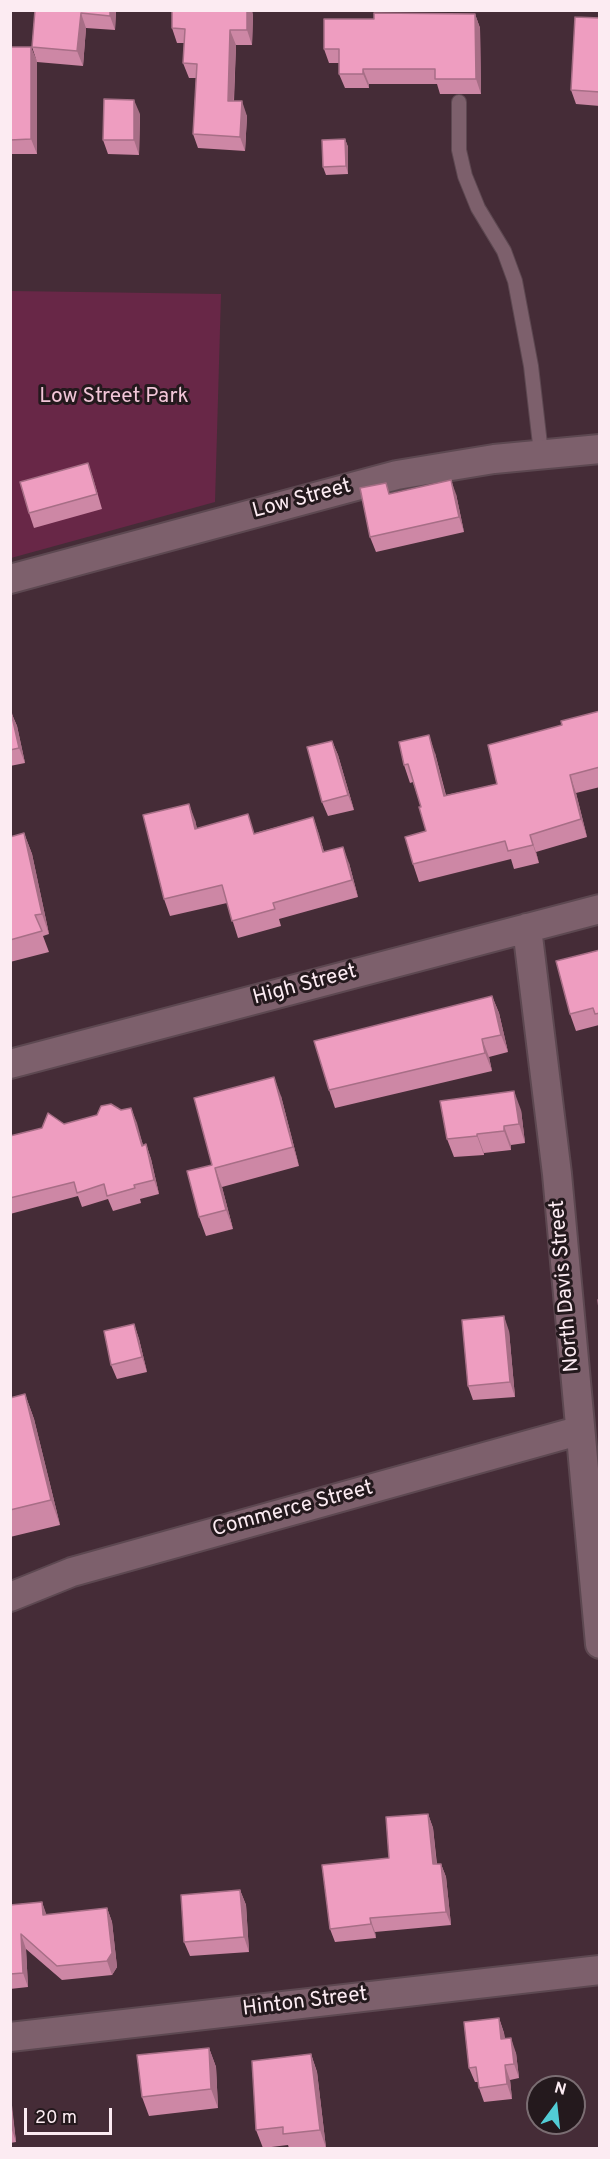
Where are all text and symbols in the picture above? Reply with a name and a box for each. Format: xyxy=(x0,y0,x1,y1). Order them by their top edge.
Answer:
park label: Low Street Park xyxy=(39,385,189,411)
street label: Low Street xyxy=(250,475,354,525)
street label: High Street xyxy=(250,960,360,1012)
street label: North Davis Street xyxy=(546,1199,586,1373)
street label: Commerce Street xyxy=(210,1476,376,1544)
street label: Hinton Street xyxy=(241,1983,369,2023)
north arrow xyxy=(526,2075,586,2135)
text: N xyxy=(552,2078,568,2101)
scale bar xyxy=(27,2096,116,2134)
text: 20 m xyxy=(35,2107,77,2130)

